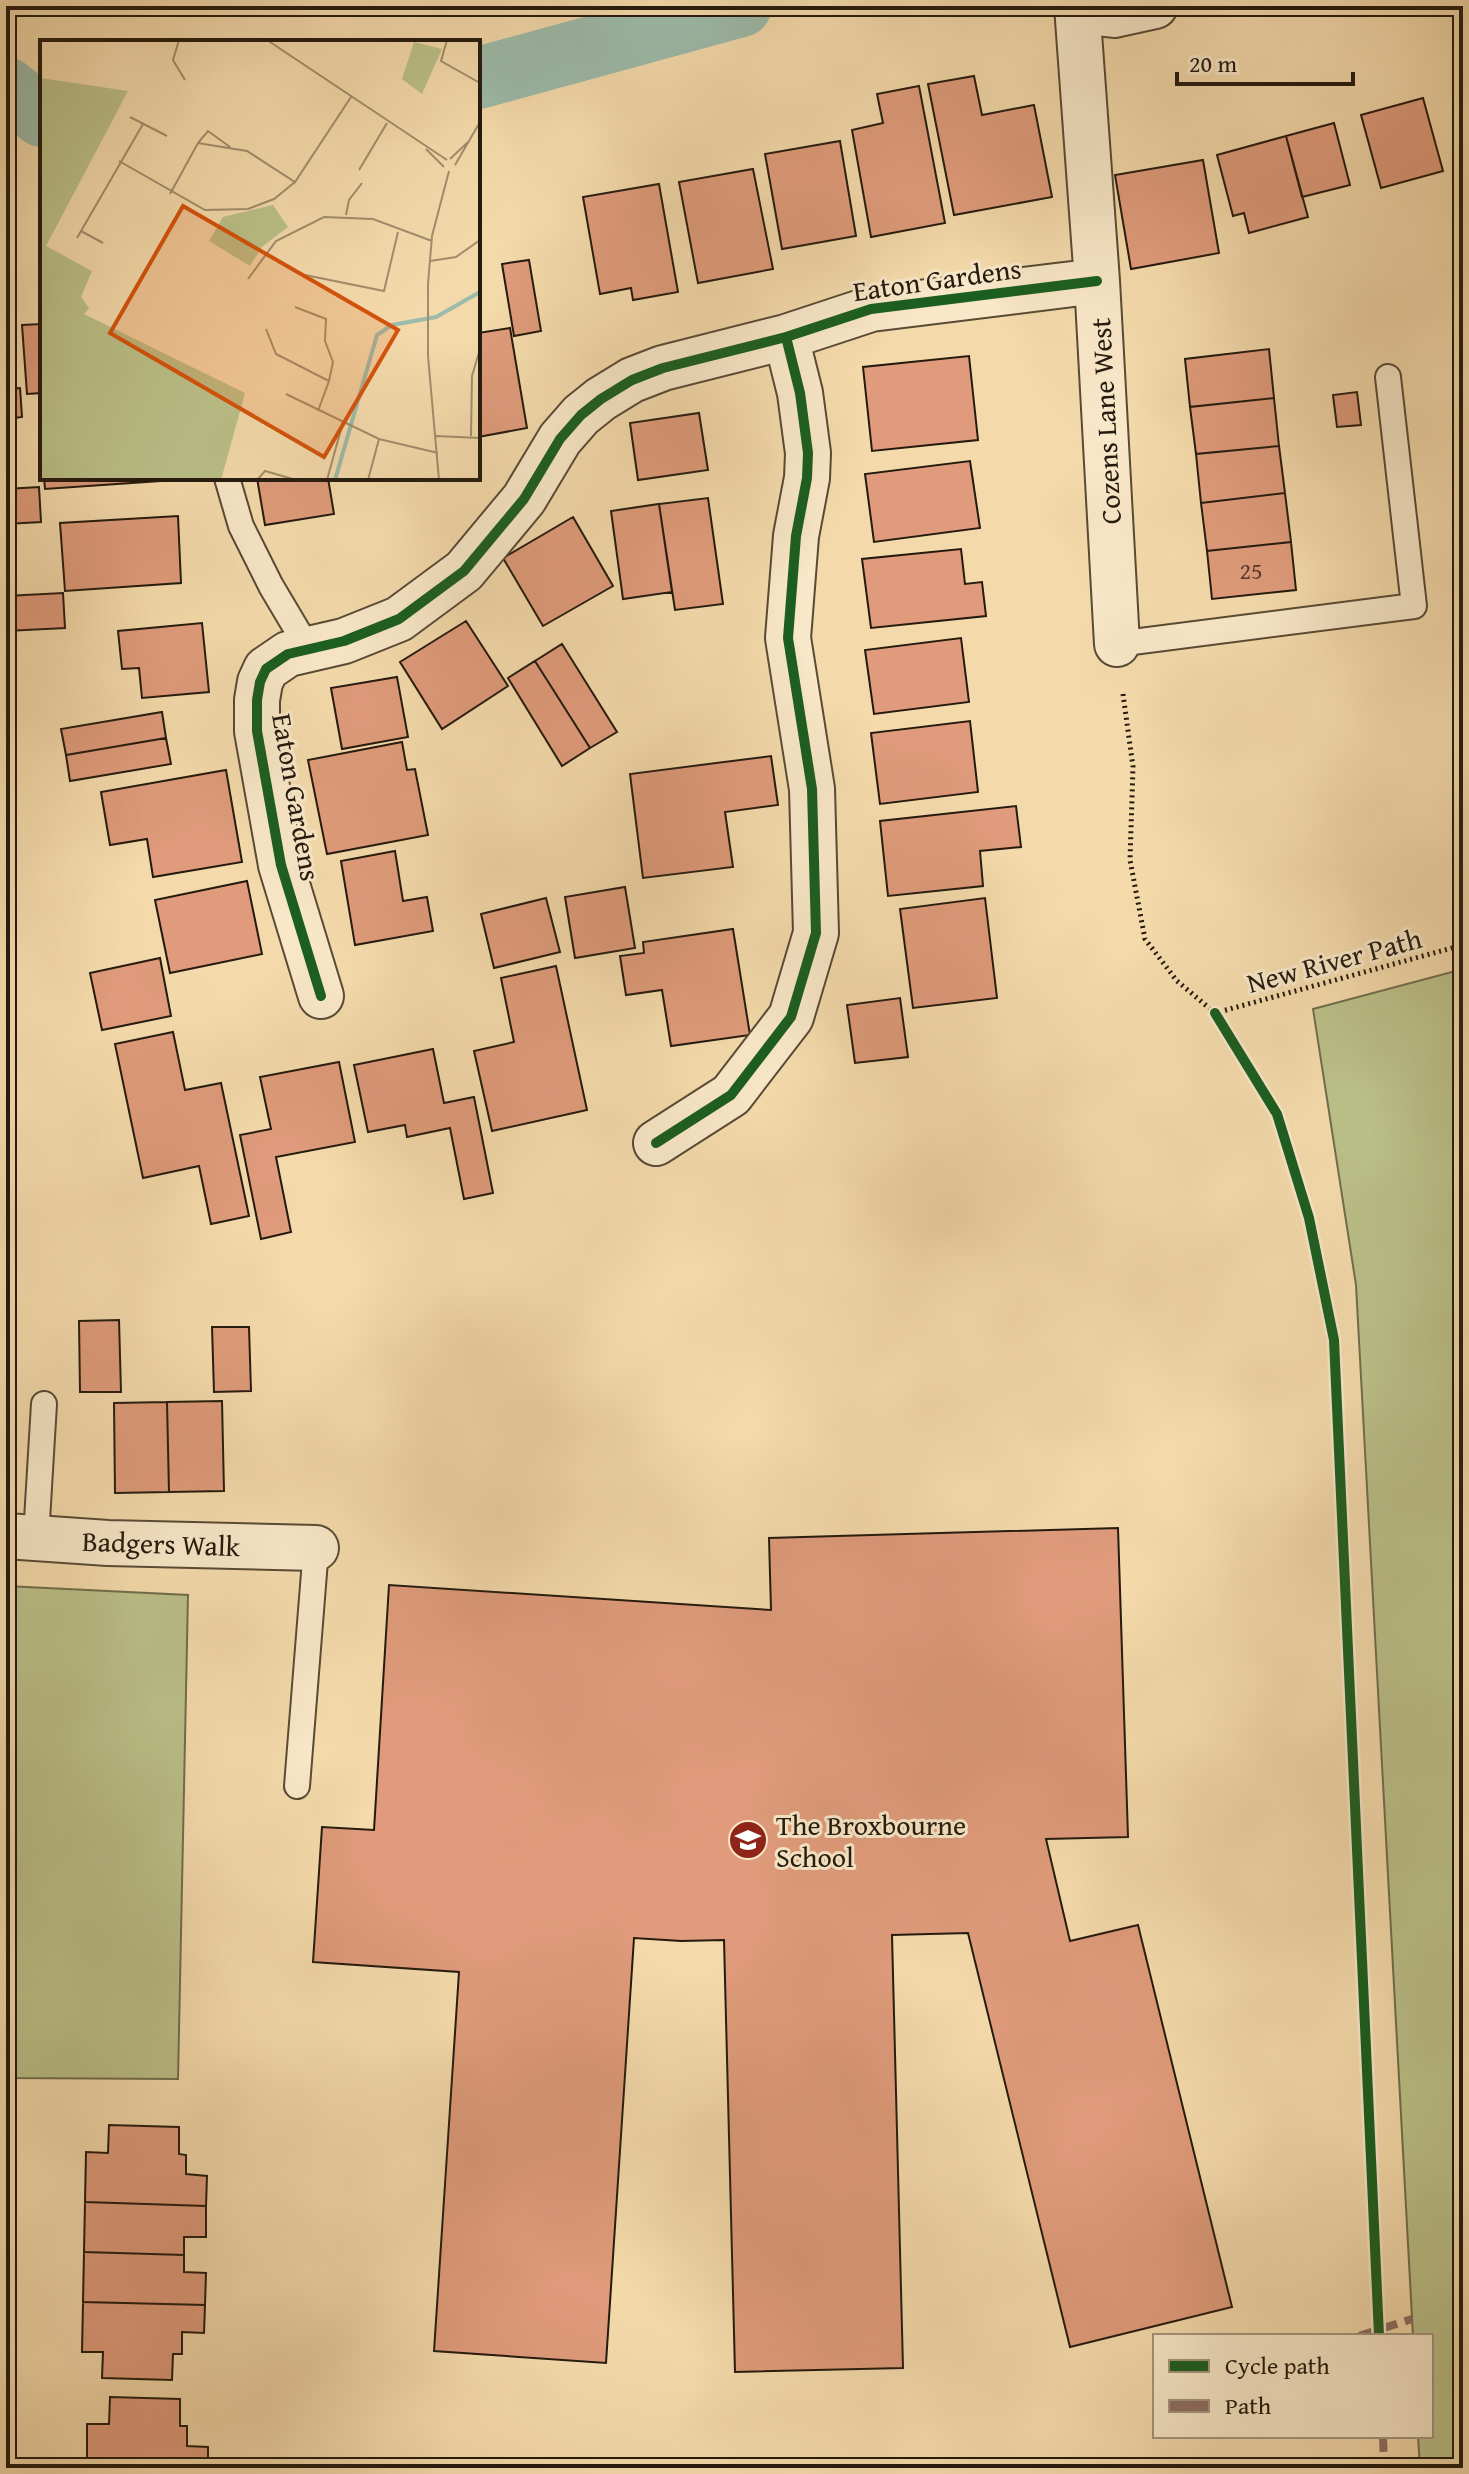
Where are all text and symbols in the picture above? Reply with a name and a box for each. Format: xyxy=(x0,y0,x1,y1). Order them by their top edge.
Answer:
scale bar xyxy=(1177,36,1353,86)
inset map xyxy=(40,40,480,480)
text: 20 m xyxy=(1189,46,1237,81)
street label: Eaton Gardens xyxy=(850,247,1024,311)
street label: Cozens Lane West xyxy=(1079,317,1131,525)
house number: 25 xyxy=(1239,553,1263,588)
street label: Eaton Gardens xyxy=(262,710,332,884)
street label: New River Path xyxy=(1242,917,1426,1003)
street label: Badgers Walk xyxy=(81,1520,241,1566)
place label: The Broxbourne School xyxy=(776,1804,966,1877)
school or university icon: The Broxbourne School xyxy=(727,1819,769,1861)
legend xyxy=(1153,2334,1433,2438)
text: Cycle path xyxy=(1225,2348,1330,2383)
text: Path xyxy=(1225,2388,1272,2423)

